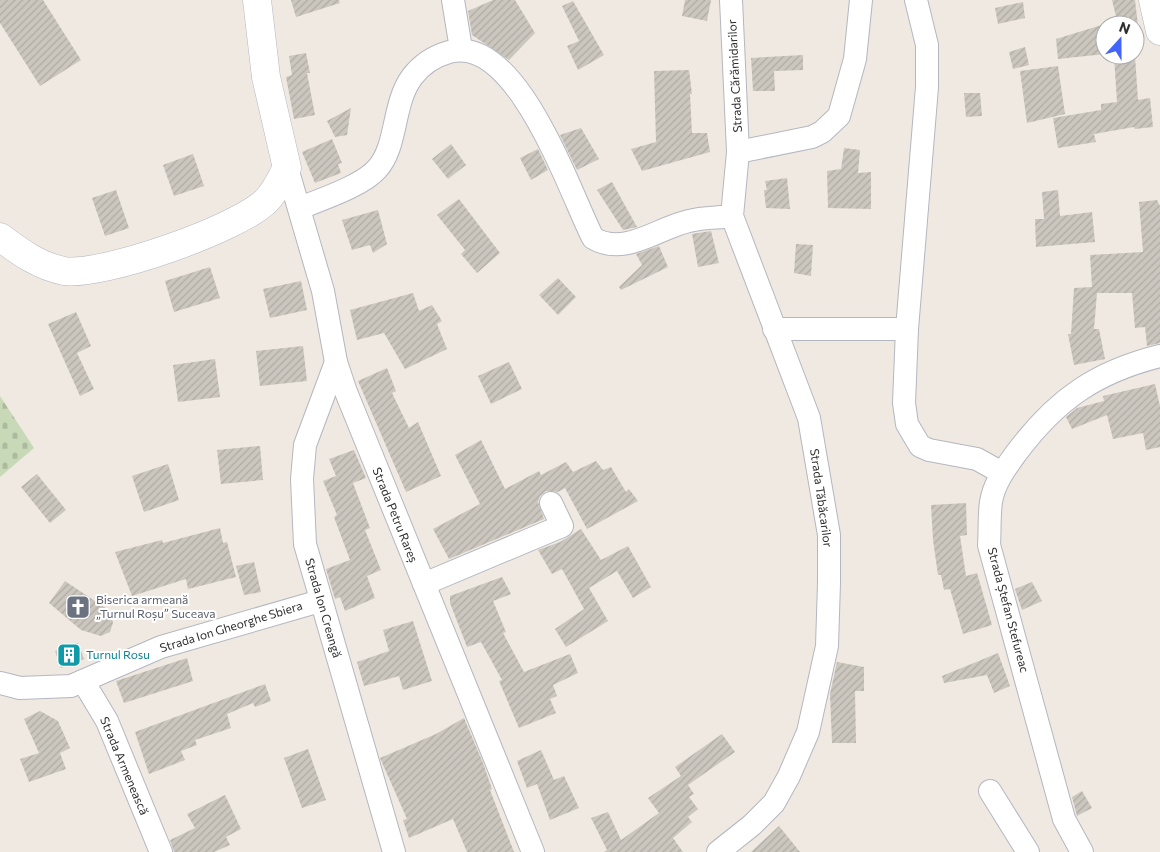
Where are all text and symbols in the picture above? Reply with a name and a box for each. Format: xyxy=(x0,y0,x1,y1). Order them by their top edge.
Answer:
north arrow xyxy=(1095,15,1145,65)
text: N xyxy=(1117,18,1133,37)
street label: Strada Cărămidarilor xyxy=(724,19,744,133)
street label: Strada Tăbăcarilor xyxy=(808,448,836,548)
street label: Strada Petru Rareș xyxy=(370,465,421,565)
street label: Strada Ștefan Stefureac xyxy=(985,546,1032,674)
street label: Strada Ion Creangă xyxy=(303,556,345,659)
place label: Biserica armeană „Turnul Roșu” Suceava xyxy=(96,592,216,621)
church icon: Biserica armeană „Turnul Roșu” Suceava xyxy=(65,594,91,620)
street label: Strada Ion Gheorghe Sbiera xyxy=(158,598,304,654)
building icon: Turnul Rosu xyxy=(56,642,82,668)
place label: Turnul Rosu xyxy=(86,647,150,661)
street label: Strada Armenească xyxy=(98,714,152,817)

